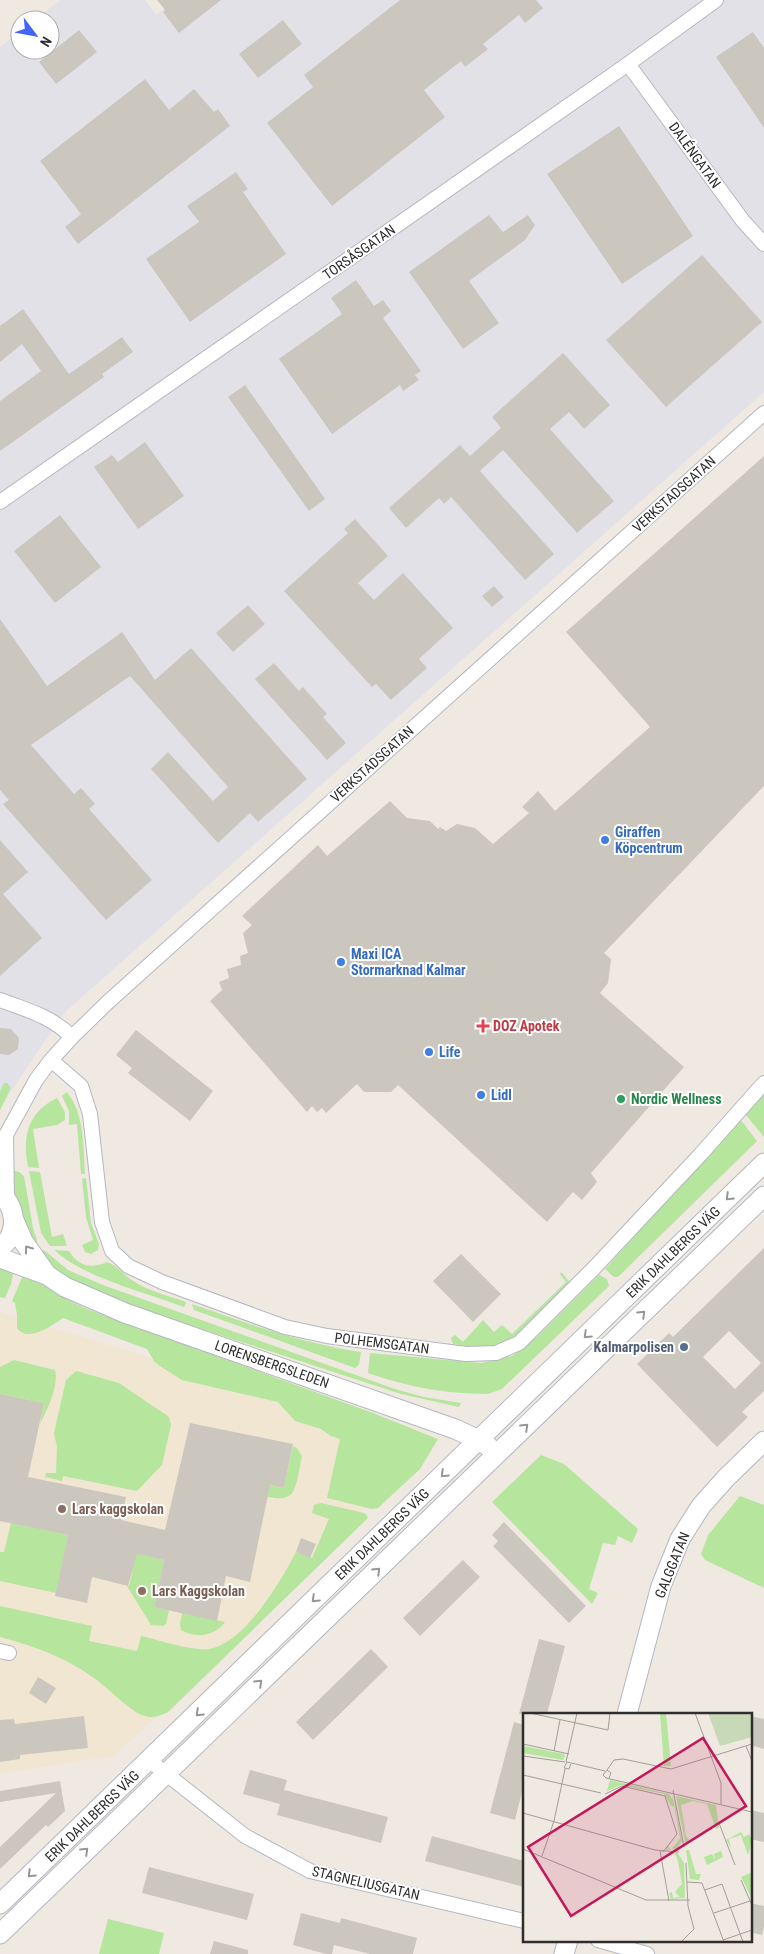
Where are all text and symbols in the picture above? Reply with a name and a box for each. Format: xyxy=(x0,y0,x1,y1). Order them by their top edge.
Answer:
north arrow xyxy=(10,10,60,60)
text: N xyxy=(37,34,55,50)
street label: DALÉNGATAN xyxy=(666,118,725,191)
street label: TORSÅSGATAN xyxy=(319,220,398,283)
street label: VERKSTADSGATAN xyxy=(629,453,719,535)
street label: VERKSTADSGATAN xyxy=(327,723,417,805)
place label: Giraffen Köpcentrum xyxy=(615,824,683,856)
marker: Giraffen Köpcentrum xyxy=(599,834,611,846)
place label: Maxi ICA Stormarknad Kalmar xyxy=(351,946,466,978)
marker: Maxi ICA Stormarknad Kalmar xyxy=(335,956,347,968)
place label: DOZ Apotek xyxy=(493,1018,560,1034)
marker: DOZ Apotek xyxy=(477,1020,489,1032)
place label: Life xyxy=(439,1044,461,1060)
marker: Life xyxy=(423,1046,435,1058)
place label: Lidl xyxy=(491,1087,512,1103)
marker: Lidl xyxy=(475,1089,487,1101)
place label: Nordic Wellness xyxy=(631,1091,722,1107)
marker: Nordic Wellness xyxy=(615,1093,627,1105)
one-way arrow xyxy=(726,1191,735,1200)
street label: ERIK DAHLBERGS VÄG xyxy=(623,1203,723,1301)
one-way arrow xyxy=(26,1246,34,1255)
one-way arrow xyxy=(636,1311,645,1320)
street label: POLHEMSGATAN xyxy=(334,1329,430,1357)
one-way arrow xyxy=(584,1329,593,1338)
street label: LORENSBERGSLEDEN xyxy=(213,1337,331,1391)
place label: Kalmarpolisen xyxy=(594,1339,674,1355)
marker: Kalmarpolisen xyxy=(678,1341,690,1353)
one-way arrow xyxy=(519,1424,528,1433)
one-way arrow xyxy=(441,1468,450,1477)
street label: ERIK DAHLBERGS VÄG xyxy=(332,1485,432,1583)
place label: Lars kaggskolan xyxy=(72,1501,164,1517)
marker: Lars kaggskolan xyxy=(56,1503,68,1515)
street label: GALGGATAN xyxy=(652,1530,692,1600)
one-way arrow xyxy=(371,1568,380,1577)
place label: Lars Kaggskolan xyxy=(152,1583,245,1599)
marker: Lars Kaggskolan xyxy=(136,1585,148,1597)
one-way arrow xyxy=(312,1594,321,1603)
one-way arrow xyxy=(253,1680,262,1689)
one-way arrow xyxy=(195,1707,204,1716)
inset map xyxy=(523,1713,752,1942)
street label: ERIK DAHLBERGS VÄG xyxy=(42,1767,142,1865)
one-way arrow xyxy=(79,1848,88,1857)
street label: STAGNELIUSGATAN xyxy=(311,1863,421,1903)
one-way arrow xyxy=(28,1868,37,1877)

